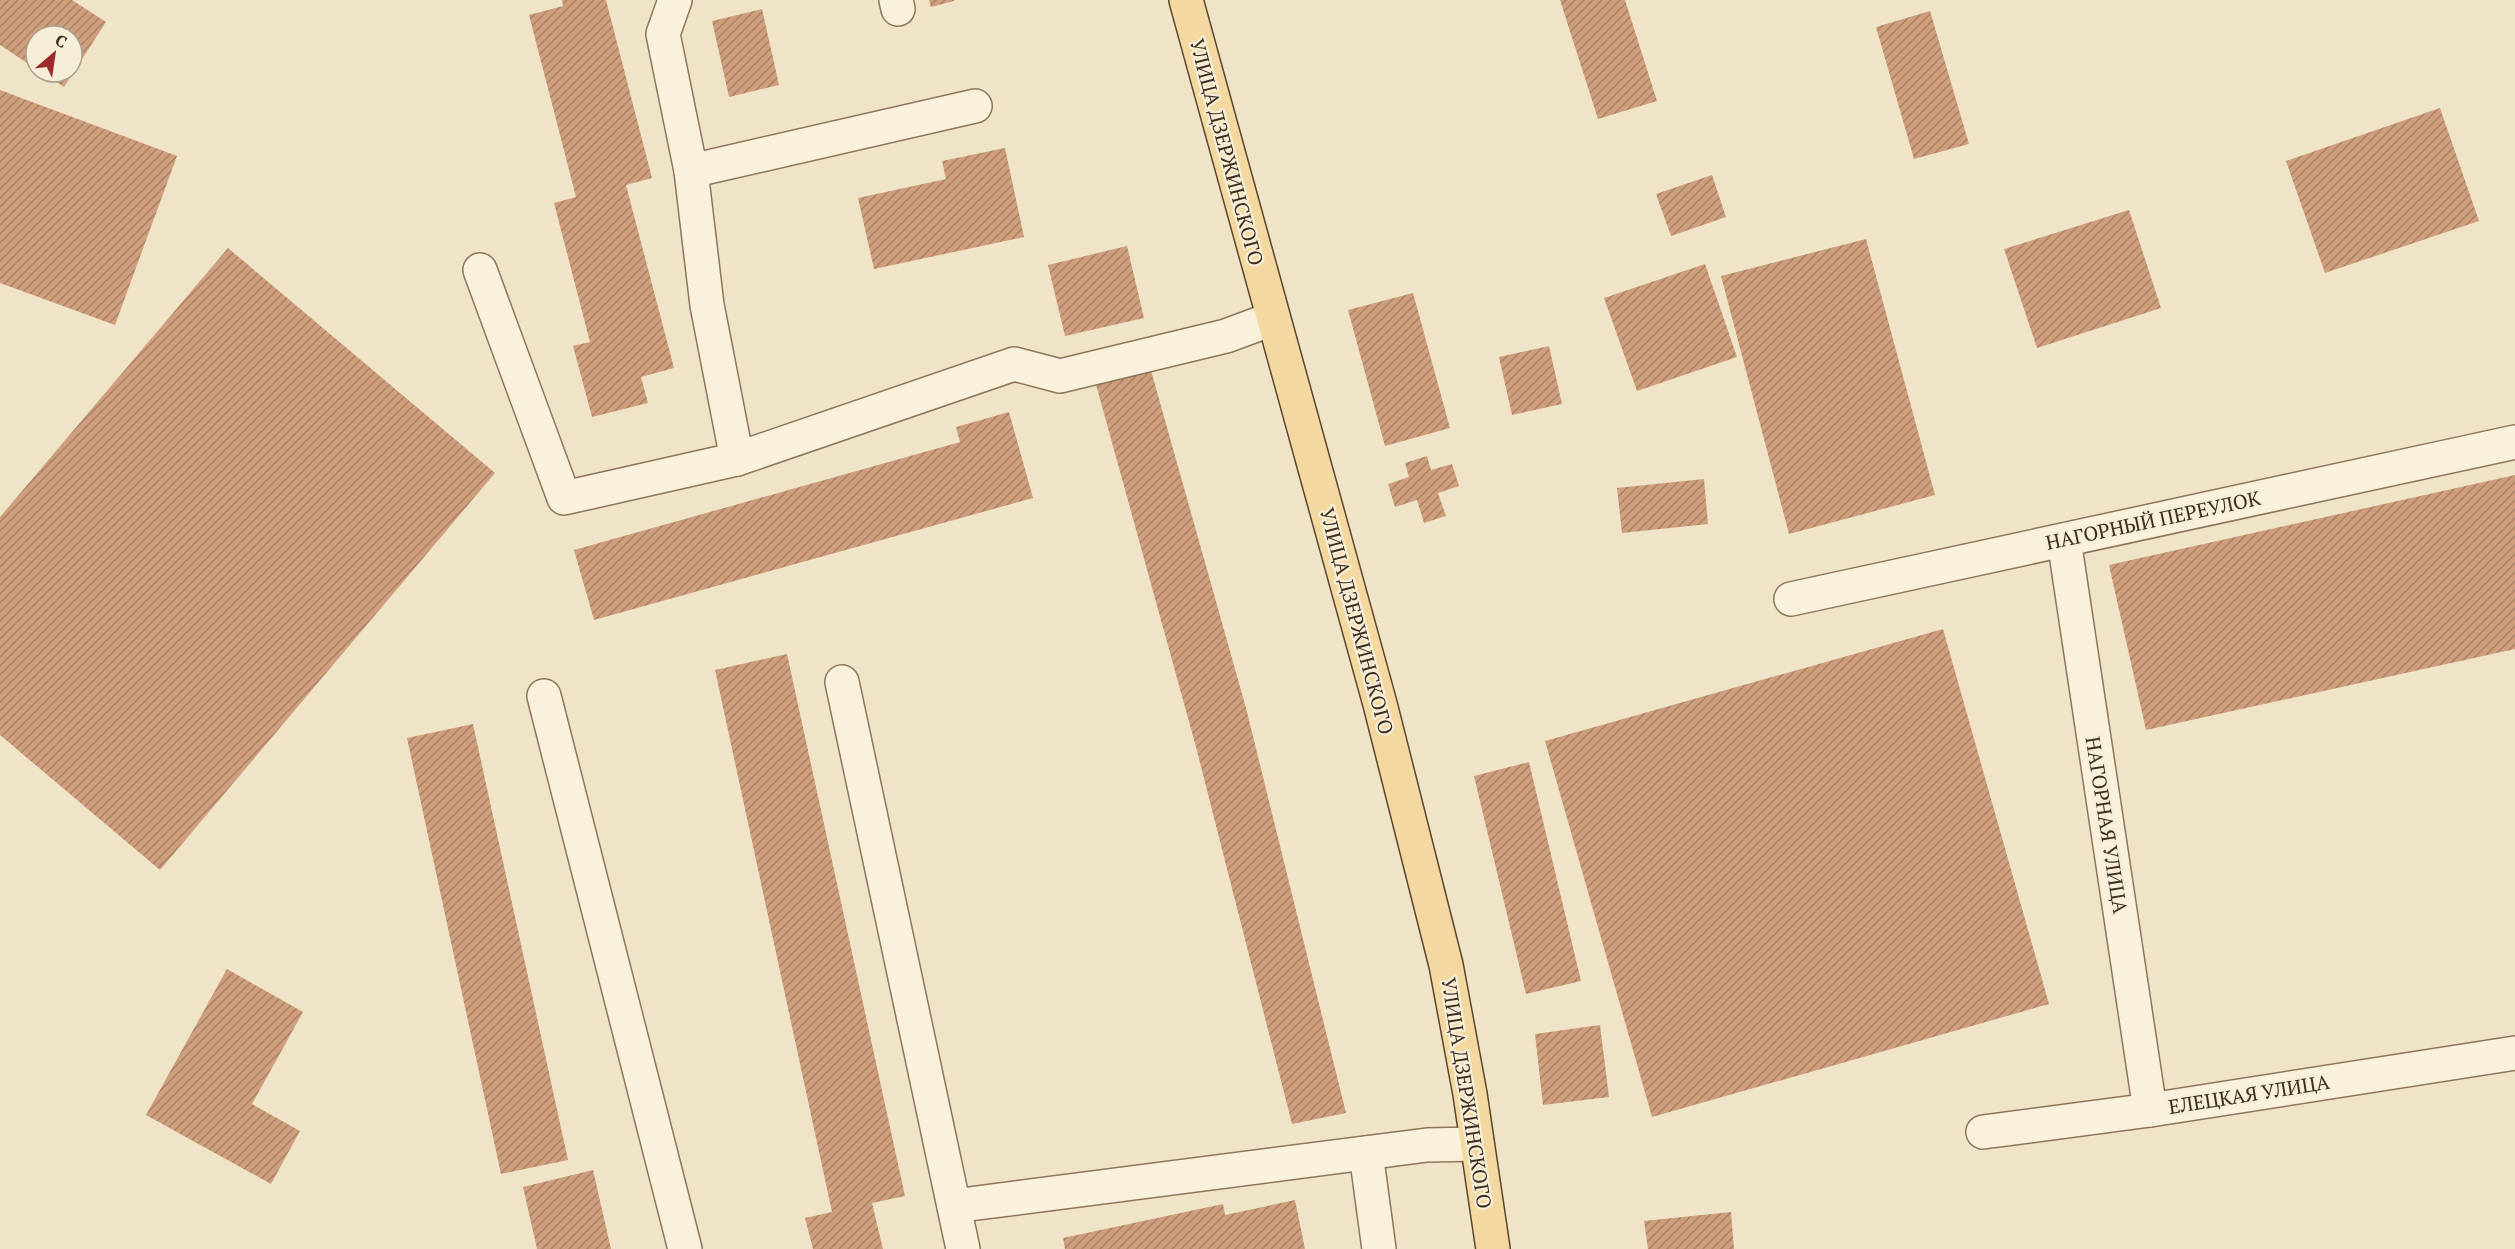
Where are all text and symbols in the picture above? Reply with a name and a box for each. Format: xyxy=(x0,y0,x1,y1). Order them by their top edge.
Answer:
north arrow xyxy=(24,24,84,84)
text: С xyxy=(51,29,71,53)
street label: УЛИЦА ДЗЕРЖИНСКОГО xyxy=(1184,36,1270,268)
street label: НАГОРНЫЙ ПЕРЕУЛОК xyxy=(2043,484,2263,556)
street label: УЛИЦА ДЗЕРЖИНСКОГО xyxy=(1314,505,1400,737)
street label: НАГОРНАЯ УЛИЦА xyxy=(2080,734,2134,916)
street label: УЛИЦА ДЗЕРЖИНСКОГО xyxy=(1435,975,1499,1211)
street label: ЕЛЕЦКАЯ УЛИЦА xyxy=(2166,1068,2332,1120)

